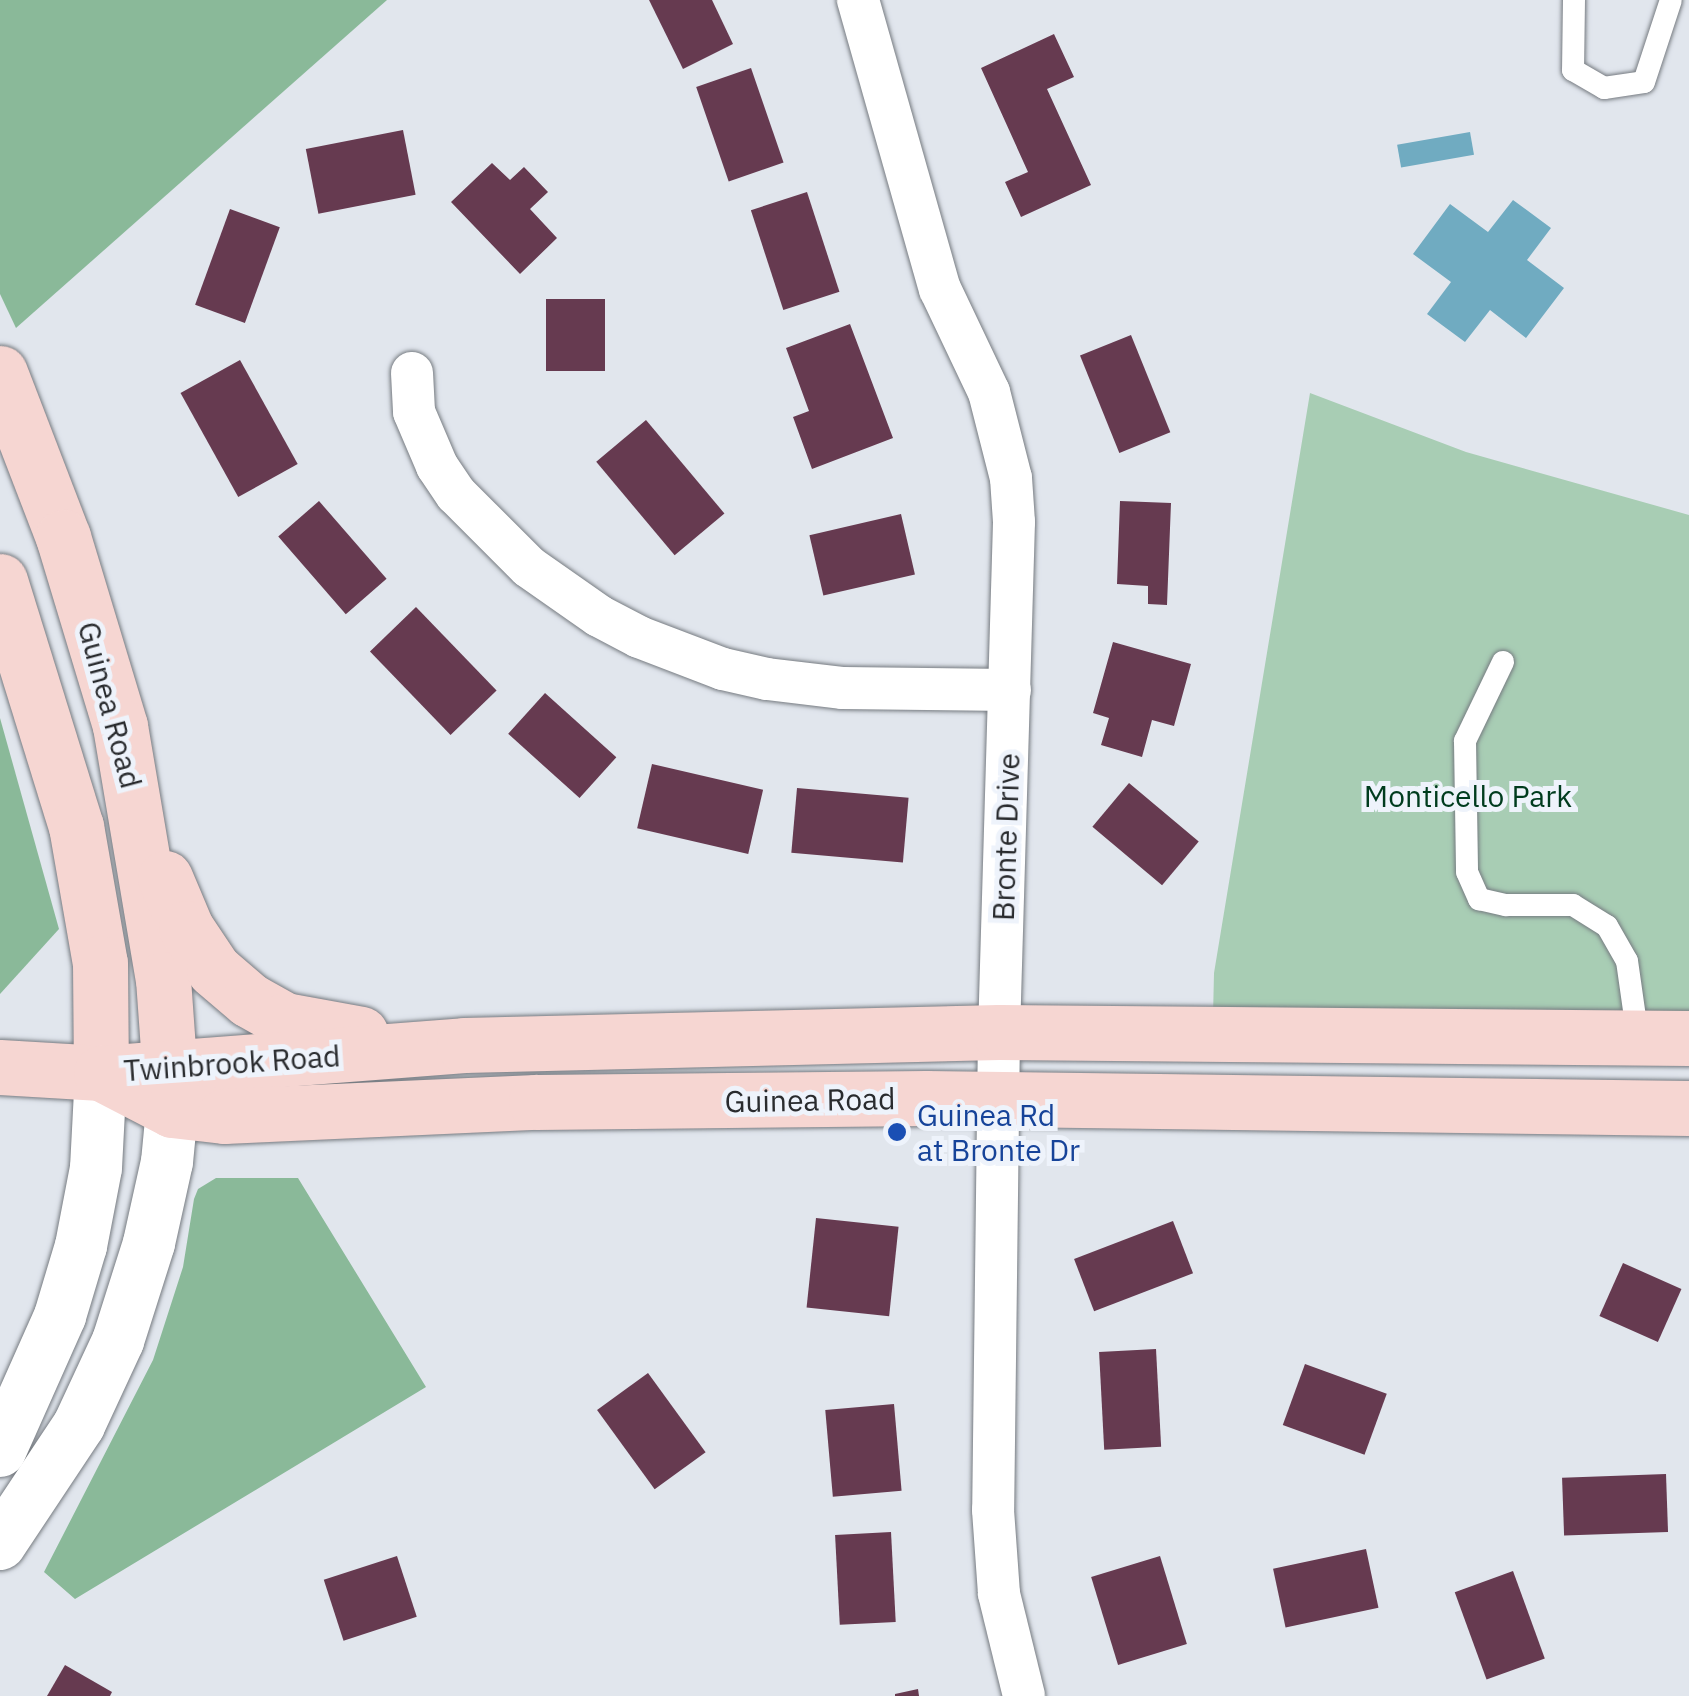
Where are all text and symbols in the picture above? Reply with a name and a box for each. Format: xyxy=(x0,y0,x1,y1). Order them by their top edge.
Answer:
street label: Guinea Road xyxy=(70,618,150,792)
street label: Bronte Drive xyxy=(985,752,1027,922)
park label: Monticello Park xyxy=(1364,778,1572,814)
street label: Twinbrook Road xyxy=(122,1037,342,1089)
street label: Guinea Road xyxy=(724,1081,896,1119)
place label: Guinea Rd at Bronte Dr xyxy=(917,1097,1080,1168)
marker: Guinea Rd at Bronte Dr xyxy=(886,1121,908,1143)

